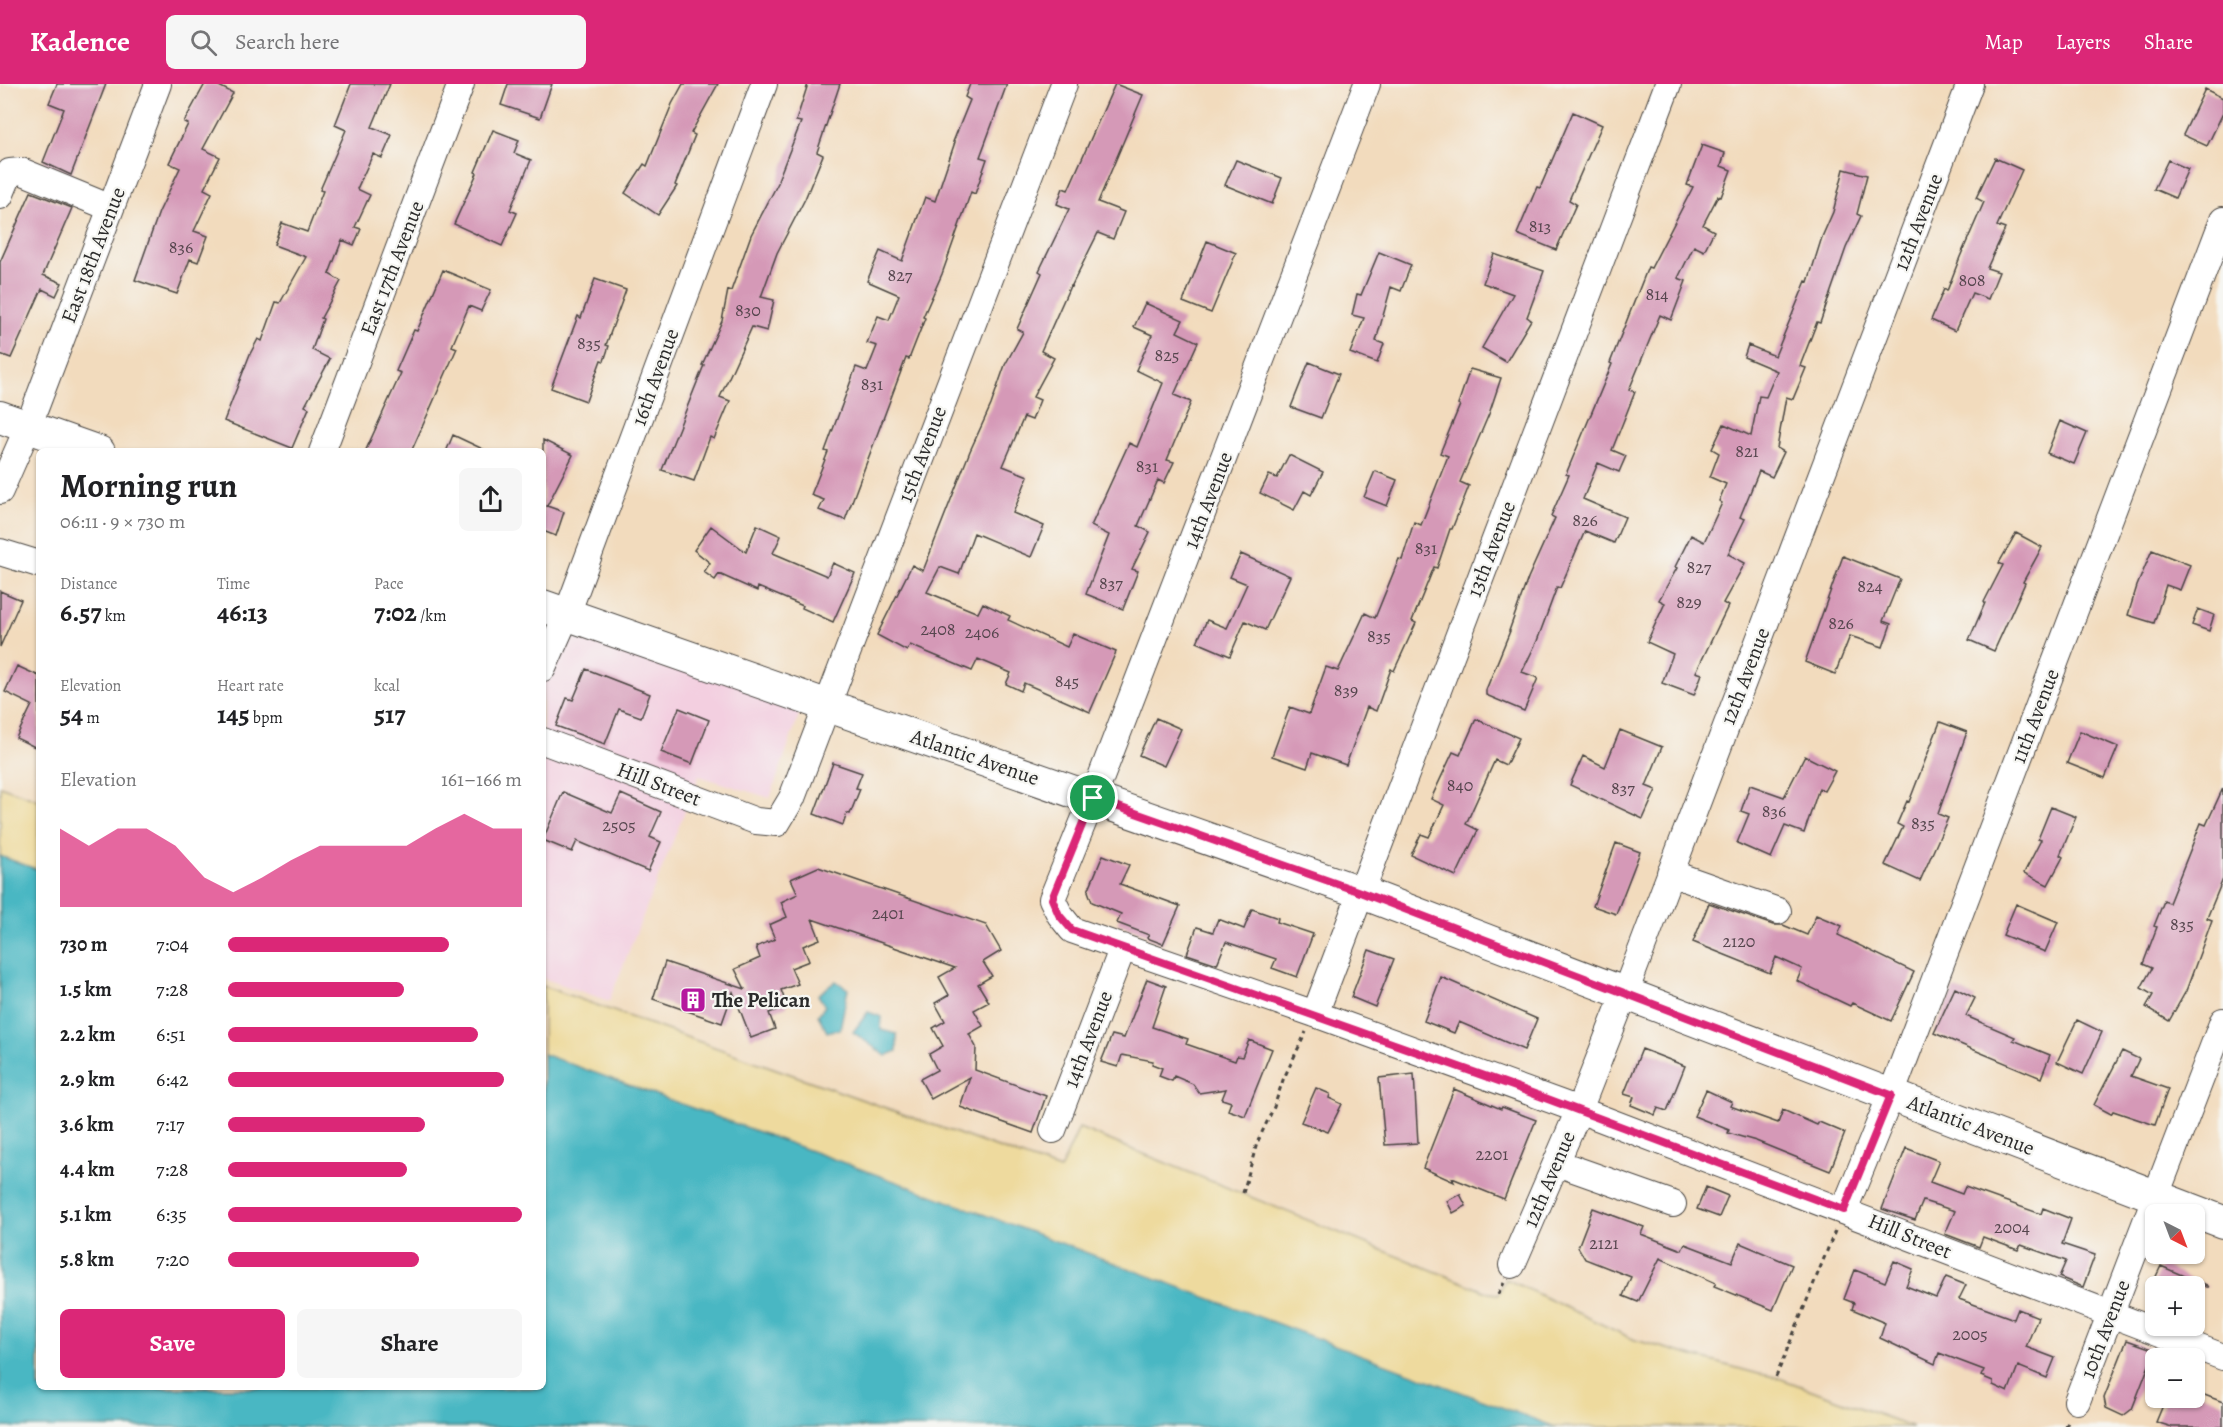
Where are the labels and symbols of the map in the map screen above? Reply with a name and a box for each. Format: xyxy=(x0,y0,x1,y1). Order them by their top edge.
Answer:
street label: 12th Avenue xyxy=(1887,169,1949,275)
street label: East 18th Avenue xyxy=(54,183,132,327)
street label: East 17th Avenue xyxy=(353,197,431,339)
house number: 813 xyxy=(1529,214,1551,238)
house number: 836 xyxy=(169,235,193,259)
house number: 827 xyxy=(888,263,913,287)
house number: 808 xyxy=(1958,268,1986,292)
house number: 814 xyxy=(1645,282,1669,306)
house number: 830 xyxy=(735,298,761,322)
street label: 16th Avenue xyxy=(624,324,686,430)
house number: 835 xyxy=(577,331,601,355)
house number: 825 xyxy=(1154,343,1180,367)
house number: 831 xyxy=(861,372,883,396)
street label: 15th Avenue xyxy=(891,402,953,506)
house number: 821 xyxy=(1735,439,1759,463)
street label: 14th Avenue xyxy=(1177,448,1239,552)
house number: 831 xyxy=(1136,454,1158,478)
street label: 13th Avenue xyxy=(1460,497,1522,601)
house number: 826 xyxy=(1572,508,1598,532)
house number: 831 xyxy=(1415,536,1437,560)
house number: 827 xyxy=(1687,555,1712,579)
house number: 837 xyxy=(1099,571,1123,595)
house number: 824 xyxy=(1857,574,1883,598)
house number: 829 xyxy=(1676,590,1702,614)
house number: 826 xyxy=(1828,611,1854,635)
house number: 2408 xyxy=(920,617,956,641)
house number: 2406 xyxy=(965,620,999,644)
street label: 12th Avenue xyxy=(1714,623,1776,729)
house number: 835 xyxy=(1367,624,1391,648)
street label: 11th Avenue xyxy=(2004,665,2066,767)
house number: 845 xyxy=(1055,669,1079,693)
house number: 839 xyxy=(1334,678,1358,702)
street label: Atlantic Avenue xyxy=(906,722,1043,792)
street label: Hill Street xyxy=(613,755,705,813)
pin xyxy=(1067,772,1118,823)
house number: 840 xyxy=(1447,773,1473,797)
house number: 837 xyxy=(1611,776,1635,800)
house number: 836 xyxy=(1762,799,1786,823)
house number: 835 xyxy=(1911,811,1935,835)
house number: 2505 xyxy=(602,813,636,837)
house number: 2401 xyxy=(872,901,904,925)
house number: 835 xyxy=(2170,912,2194,936)
house number: 2120 xyxy=(1723,929,1755,953)
building icon: The Pelican xyxy=(678,985,708,1015)
place label: The Pelican xyxy=(712,986,811,1014)
street label: 14th Avenue xyxy=(1057,987,1119,1091)
street label: Atlantic Avenue xyxy=(1902,1088,2039,1162)
street label: 12th Avenue xyxy=(1516,1127,1582,1231)
house number: 2201 xyxy=(1476,1142,1508,1166)
north arrow xyxy=(2145,1204,2205,1264)
street label: Hill Street xyxy=(1864,1207,1956,1265)
house number: 2004 xyxy=(1994,1215,2030,1239)
house number: 2121 xyxy=(1589,1231,1619,1255)
street label: 10th Avenue xyxy=(2073,1276,2137,1382)
house number: 2005 xyxy=(1952,1322,1988,1346)

